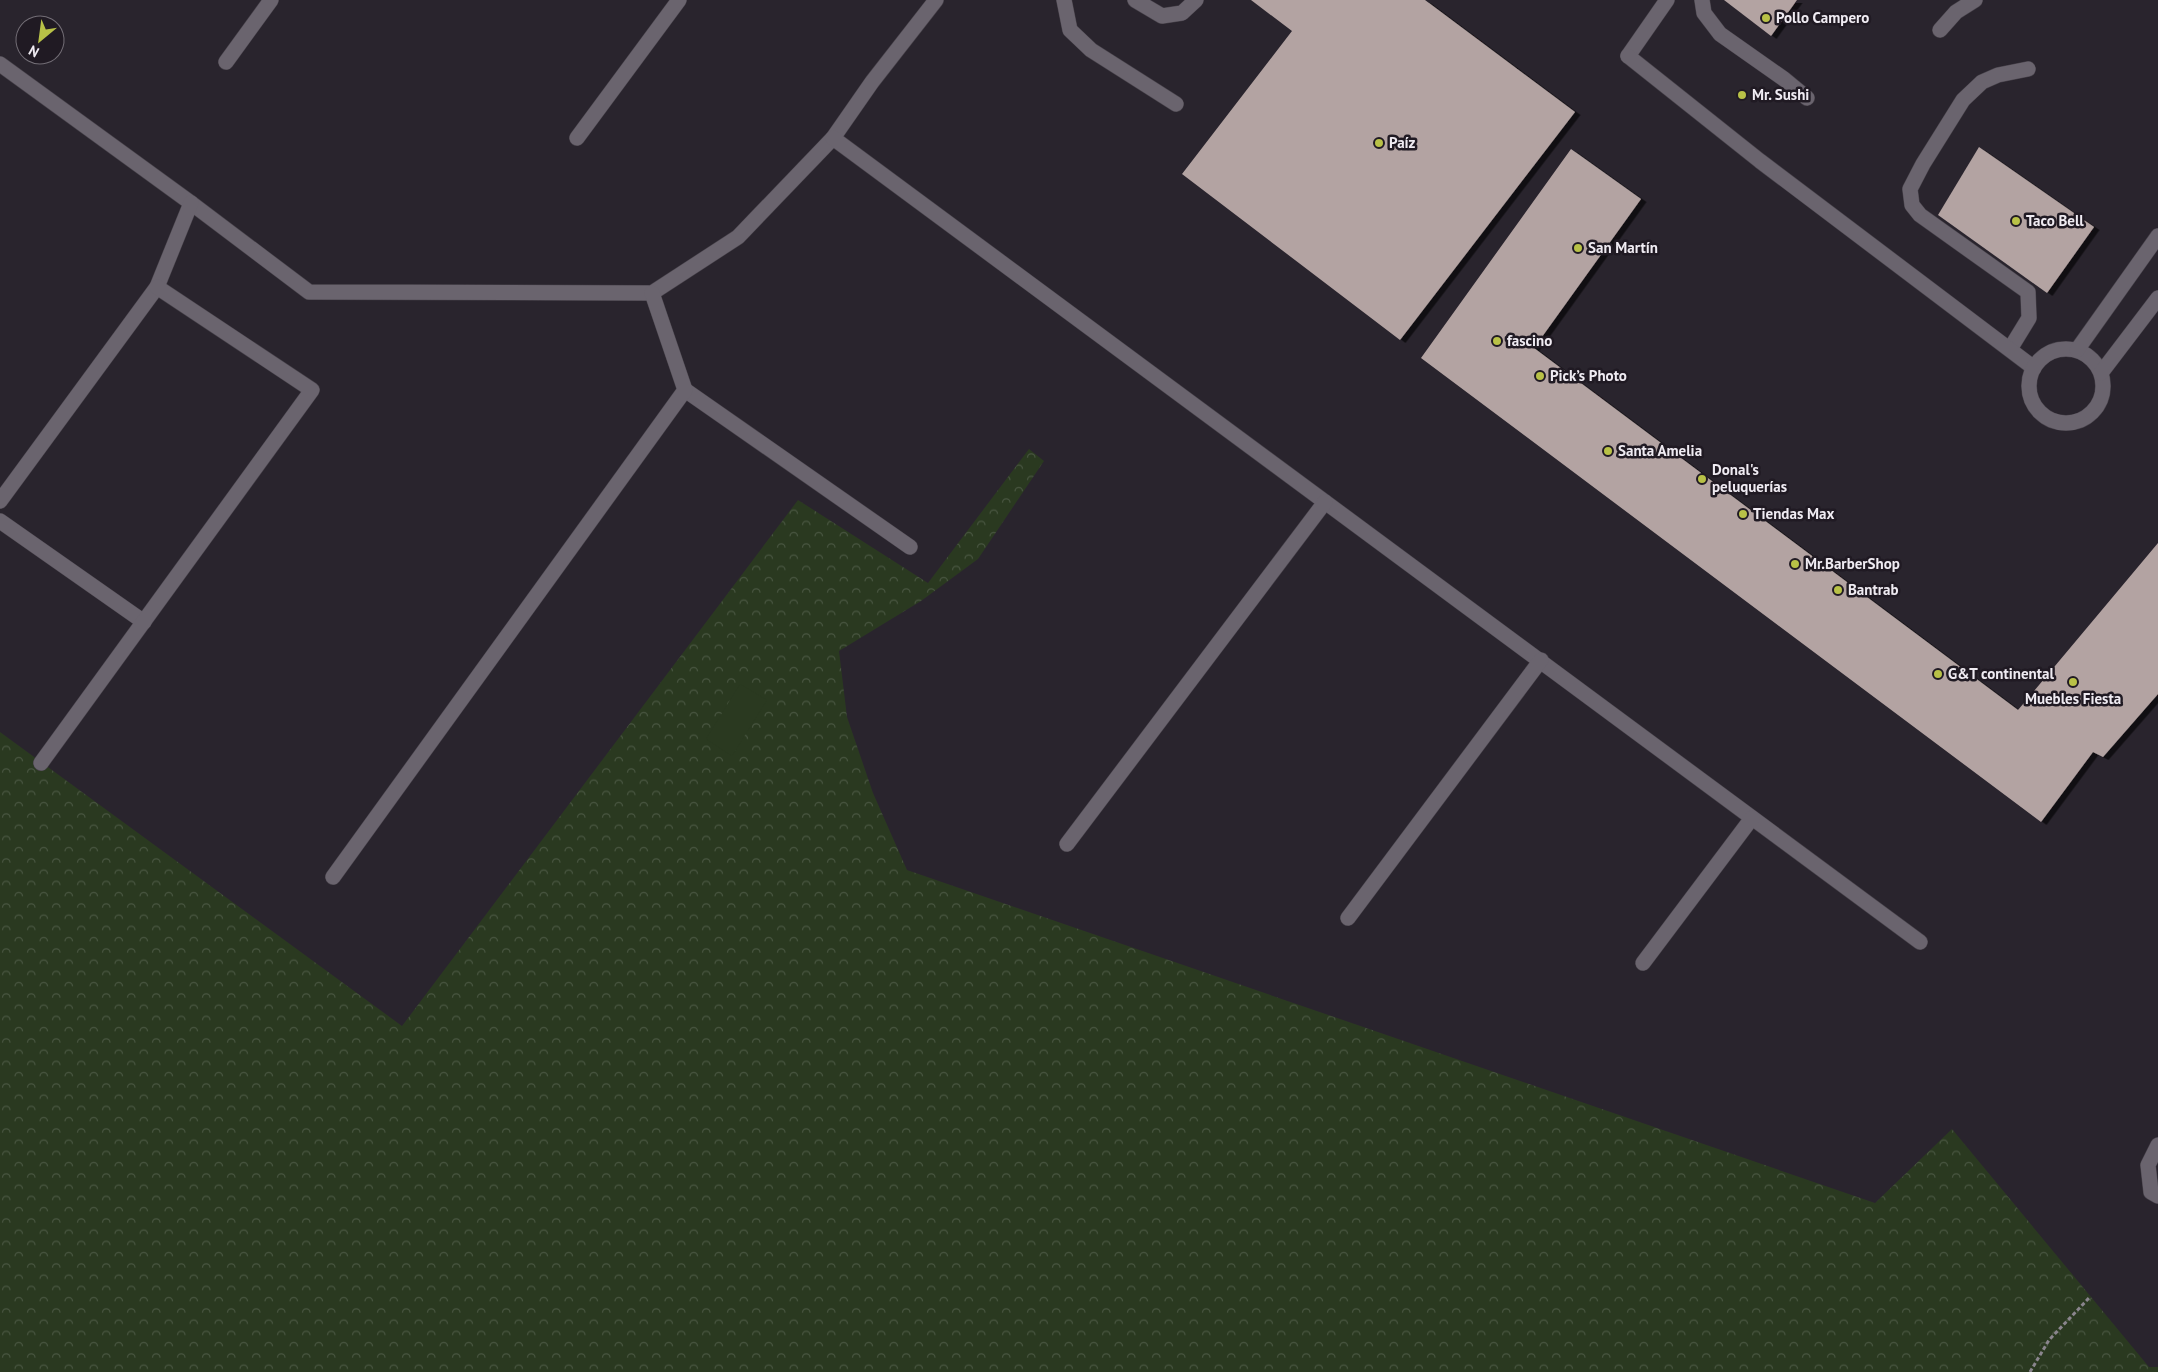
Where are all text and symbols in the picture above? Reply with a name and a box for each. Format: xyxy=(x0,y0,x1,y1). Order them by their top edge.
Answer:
place label: Pollo Campero xyxy=(1776,8,1869,27)
marker: Pollo Campero xyxy=(1760,12,1772,24)
north arrow xyxy=(15,15,65,65)
text: N xyxy=(25,41,42,61)
place label: Mr. Sushi xyxy=(1752,85,1809,104)
marker: Mr. Sushi xyxy=(1736,89,1748,101)
place label: Paíz xyxy=(1389,133,1416,152)
marker: Paíz xyxy=(1373,137,1385,149)
place label: Taco Bell xyxy=(2026,211,2084,230)
marker: Taco Bell xyxy=(2010,215,2022,227)
place label: San Martín xyxy=(1588,238,1658,257)
marker: San Martín xyxy=(1572,242,1584,254)
place label: fascino xyxy=(1507,331,1552,350)
marker: fascino xyxy=(1491,335,1503,347)
place label: Pick’s Photo xyxy=(1550,366,1627,385)
marker: Pick’s Photo xyxy=(1534,370,1546,382)
place label: Santa Amelia xyxy=(1618,441,1702,460)
marker: Santa Amelia xyxy=(1602,445,1614,457)
place label: Donal's peluquerías xyxy=(1712,460,1787,496)
marker: Donal's peluquerías xyxy=(1696,473,1708,485)
place label: Tiendas Max xyxy=(1753,504,1834,523)
marker: Tiendas Max xyxy=(1737,508,1749,520)
place label: Mr.BarberShop xyxy=(1805,554,1900,573)
marker: Mr.BarberShop xyxy=(1789,558,1801,570)
place label: Bantrab xyxy=(1848,580,1898,599)
marker: Bantrab xyxy=(1832,584,1844,596)
place label: G&T continental xyxy=(1948,664,2054,683)
marker: G&T continental xyxy=(1932,668,1944,680)
marker: Muebles Fiesta xyxy=(2067,676,2079,688)
place label: Muebles Fiesta xyxy=(2025,689,2121,708)

